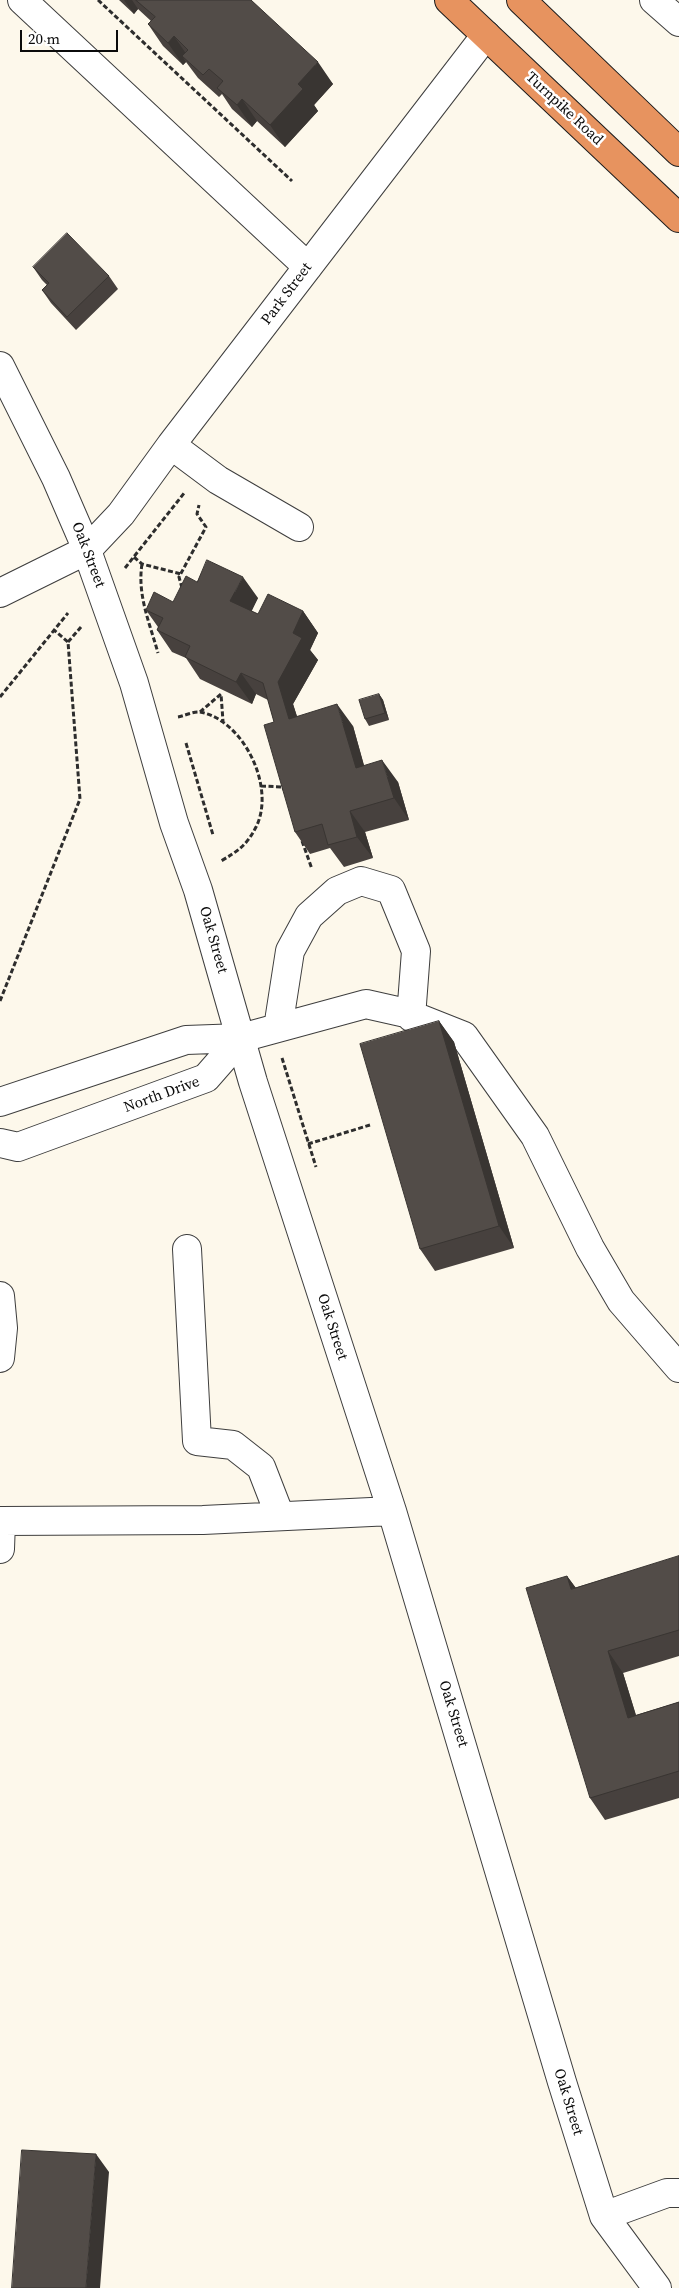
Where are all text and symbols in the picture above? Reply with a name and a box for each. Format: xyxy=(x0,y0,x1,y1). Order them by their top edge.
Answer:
scale bar xyxy=(22,20,120,52)
text: 20 m xyxy=(28,28,60,49)
street label: Turnpike Road xyxy=(522,69,606,149)
street label: Park Street xyxy=(258,259,316,329)
street label: Oak Street xyxy=(67,520,109,590)
street label: Oak Street xyxy=(195,904,231,976)
street label: North Drive xyxy=(122,1073,202,1117)
street label: Oak Street xyxy=(313,1292,351,1362)
street label: Oak Street xyxy=(434,1679,472,1749)
street label: Oak Street xyxy=(549,2067,587,2137)

